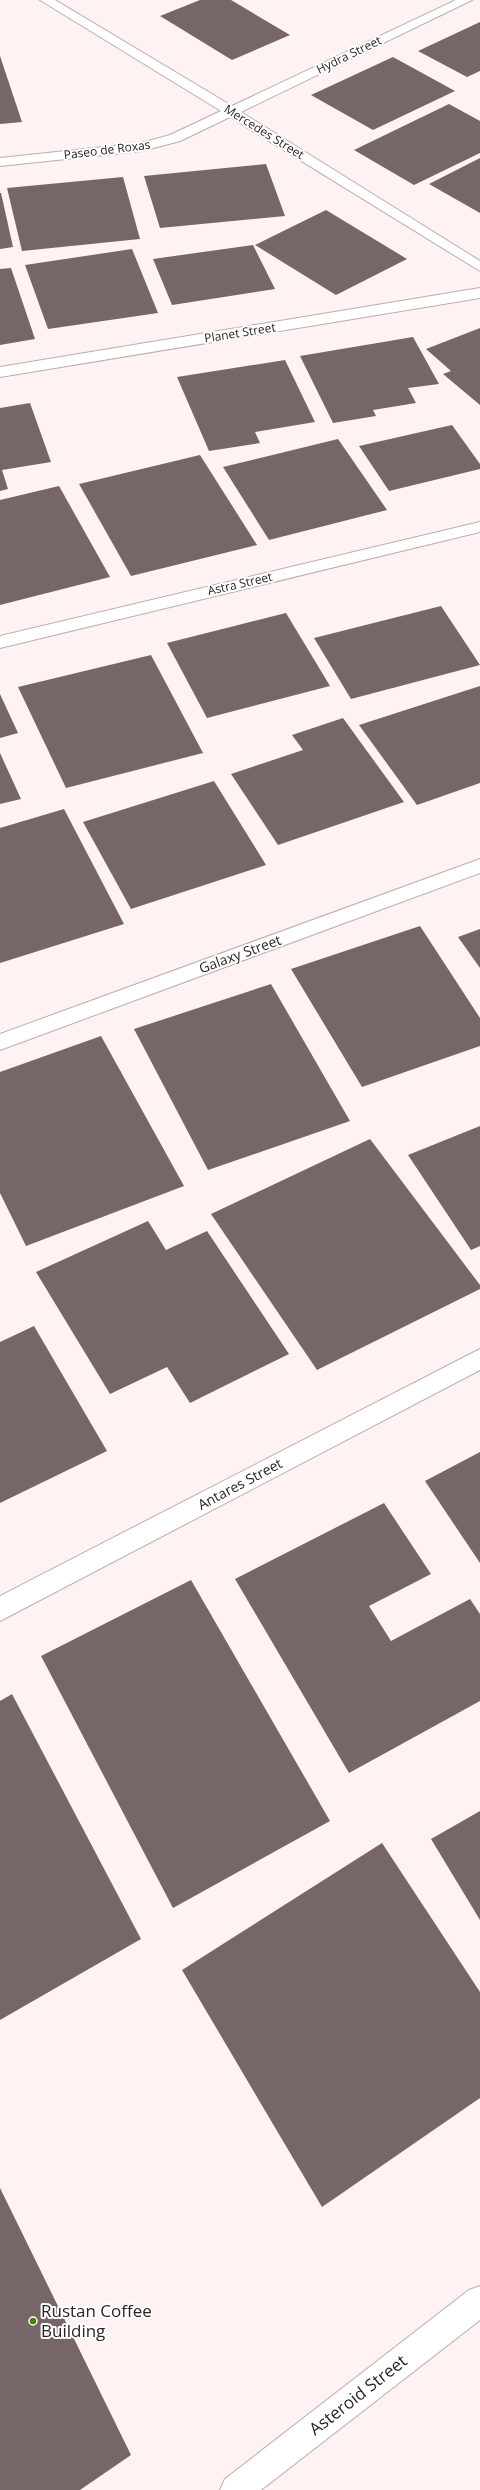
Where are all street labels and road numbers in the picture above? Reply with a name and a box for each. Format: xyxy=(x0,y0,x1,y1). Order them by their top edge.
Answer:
street label: Hydra Street xyxy=(313,31,384,78)
street label: Mercedes Street xyxy=(221,100,308,163)
street label: Paseo de Roxas xyxy=(63,136,152,163)
street label: Planet Street xyxy=(203,318,277,347)
street label: Astra Street xyxy=(206,568,274,599)
street label: Galaxy Street xyxy=(196,930,284,977)
street label: Antares Street xyxy=(194,1453,285,1514)
street label: Asteroid Street xyxy=(304,2349,411,2440)

